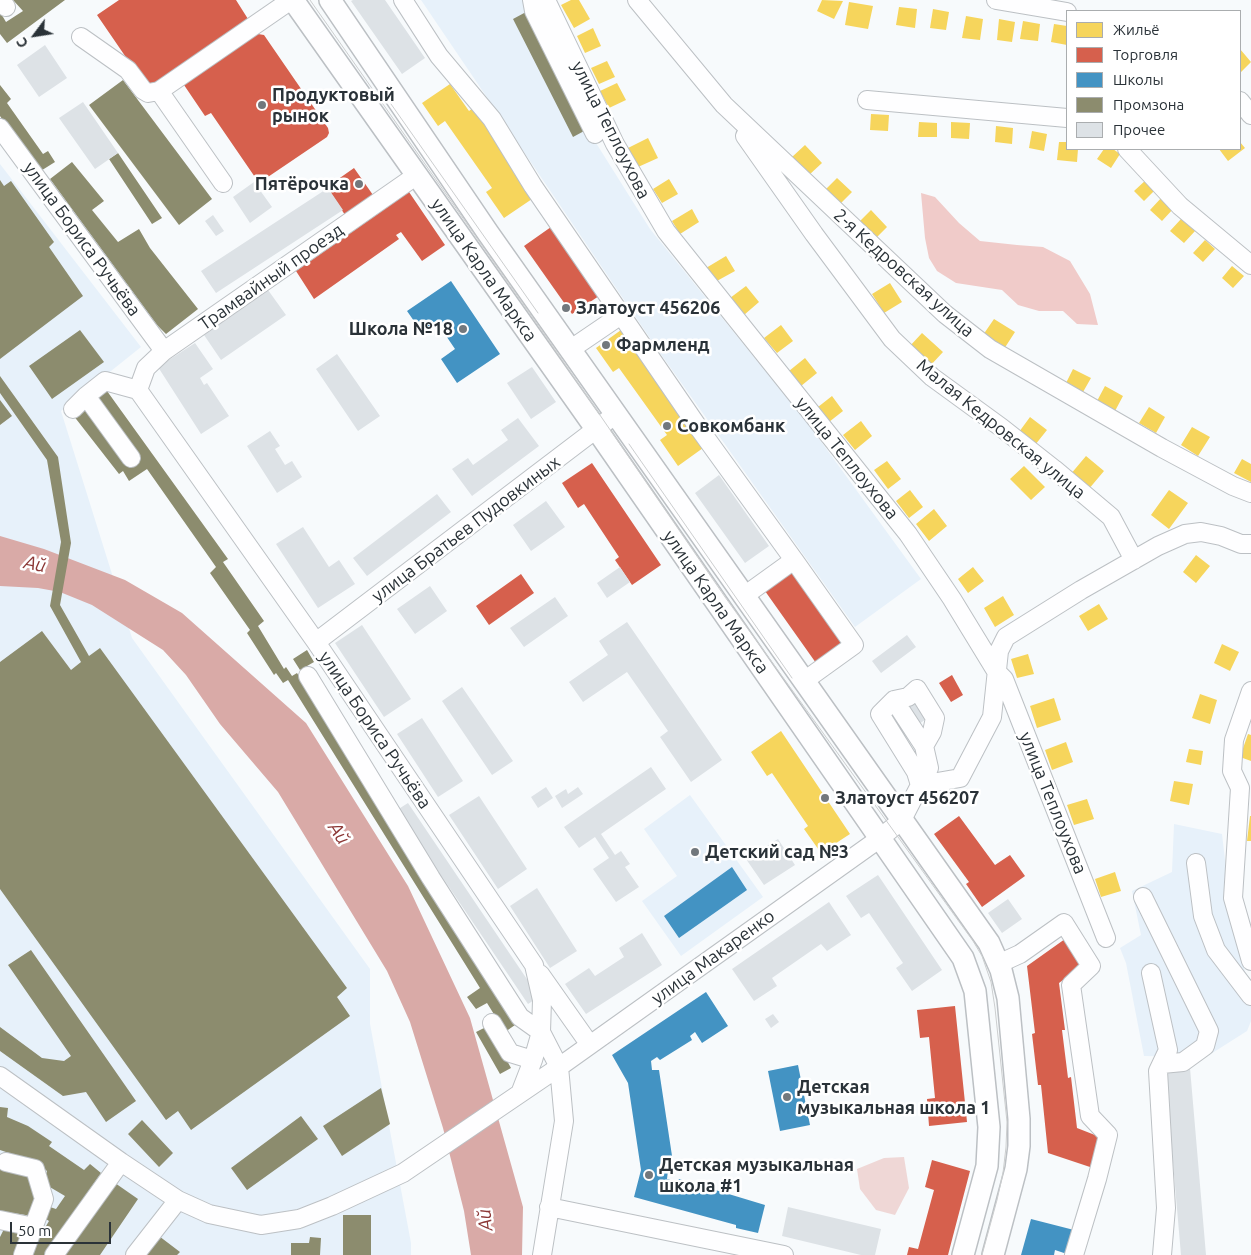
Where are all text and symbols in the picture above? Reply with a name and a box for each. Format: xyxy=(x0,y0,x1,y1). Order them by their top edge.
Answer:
north arrow xyxy=(10,10,60,60)
legend xyxy=(1066,10,1241,150)
text: Жильё xyxy=(1113,21,1160,38)
text: С xyxy=(13,35,31,51)
text: Торговля xyxy=(1113,46,1178,63)
street label: улица Теплоухова xyxy=(567,58,655,202)
text: Школы xyxy=(1113,71,1164,88)
place label: Продуктовый рынок xyxy=(272,84,395,126)
text: Промзона xyxy=(1113,96,1184,113)
marker: Продуктовый рынок xyxy=(256,99,268,111)
text: Прочее xyxy=(1113,121,1165,138)
street label: улица Бориса Ручьёва xyxy=(19,158,145,320)
place label: Пятёрочка xyxy=(255,173,349,195)
marker: Пятёрочка xyxy=(353,178,365,190)
street label: улица Карла Маркса xyxy=(426,194,542,346)
street label: 2-я Кедровская улица xyxy=(829,204,979,342)
street label: Трамвайный проезд xyxy=(195,219,347,335)
place label: Златоуст 456206 xyxy=(576,297,720,319)
marker: Златоуст 456206 xyxy=(560,302,572,314)
place label: Школа №18 xyxy=(349,318,453,340)
marker: Школа №18 xyxy=(457,323,469,335)
place label: Фармленд xyxy=(616,334,710,356)
marker: Фармленд xyxy=(600,339,612,351)
street label: Малая Кедровская улица xyxy=(912,354,1090,504)
street label: улица Теплоухова xyxy=(791,392,903,524)
place label: Совкомбанк xyxy=(677,415,785,437)
marker: Совкомбанк xyxy=(661,420,673,432)
street label: улица Братьев Пудовкиных xyxy=(368,451,564,607)
street label: улица Карла Маркса xyxy=(658,526,774,678)
water label: Ай xyxy=(22,551,48,577)
street label: улица Бориса Ручьёва xyxy=(314,647,436,813)
street label: улица Теплоухова xyxy=(1015,729,1091,877)
place label: Златоуст 456207 xyxy=(835,787,979,809)
marker: Златоуст 456207 xyxy=(819,792,831,804)
water label: Ай xyxy=(323,817,355,849)
place label: Детский сад №3 xyxy=(705,841,849,863)
marker: Детский сад №3 xyxy=(689,846,701,858)
street label: улица Макаренко xyxy=(647,905,779,1009)
place label: Детская музыкальная школа 1 xyxy=(797,1076,990,1118)
marker: Детская музыкальная школа 1 xyxy=(781,1091,793,1103)
place label: Детская музыкальная школа #1 xyxy=(659,1154,854,1196)
marker: Детская музыкальная школа #1 xyxy=(643,1169,655,1181)
water label: Ай xyxy=(472,1208,498,1232)
scale bar xyxy=(12,1212,114,1244)
text: 50 m xyxy=(18,1222,51,1239)

